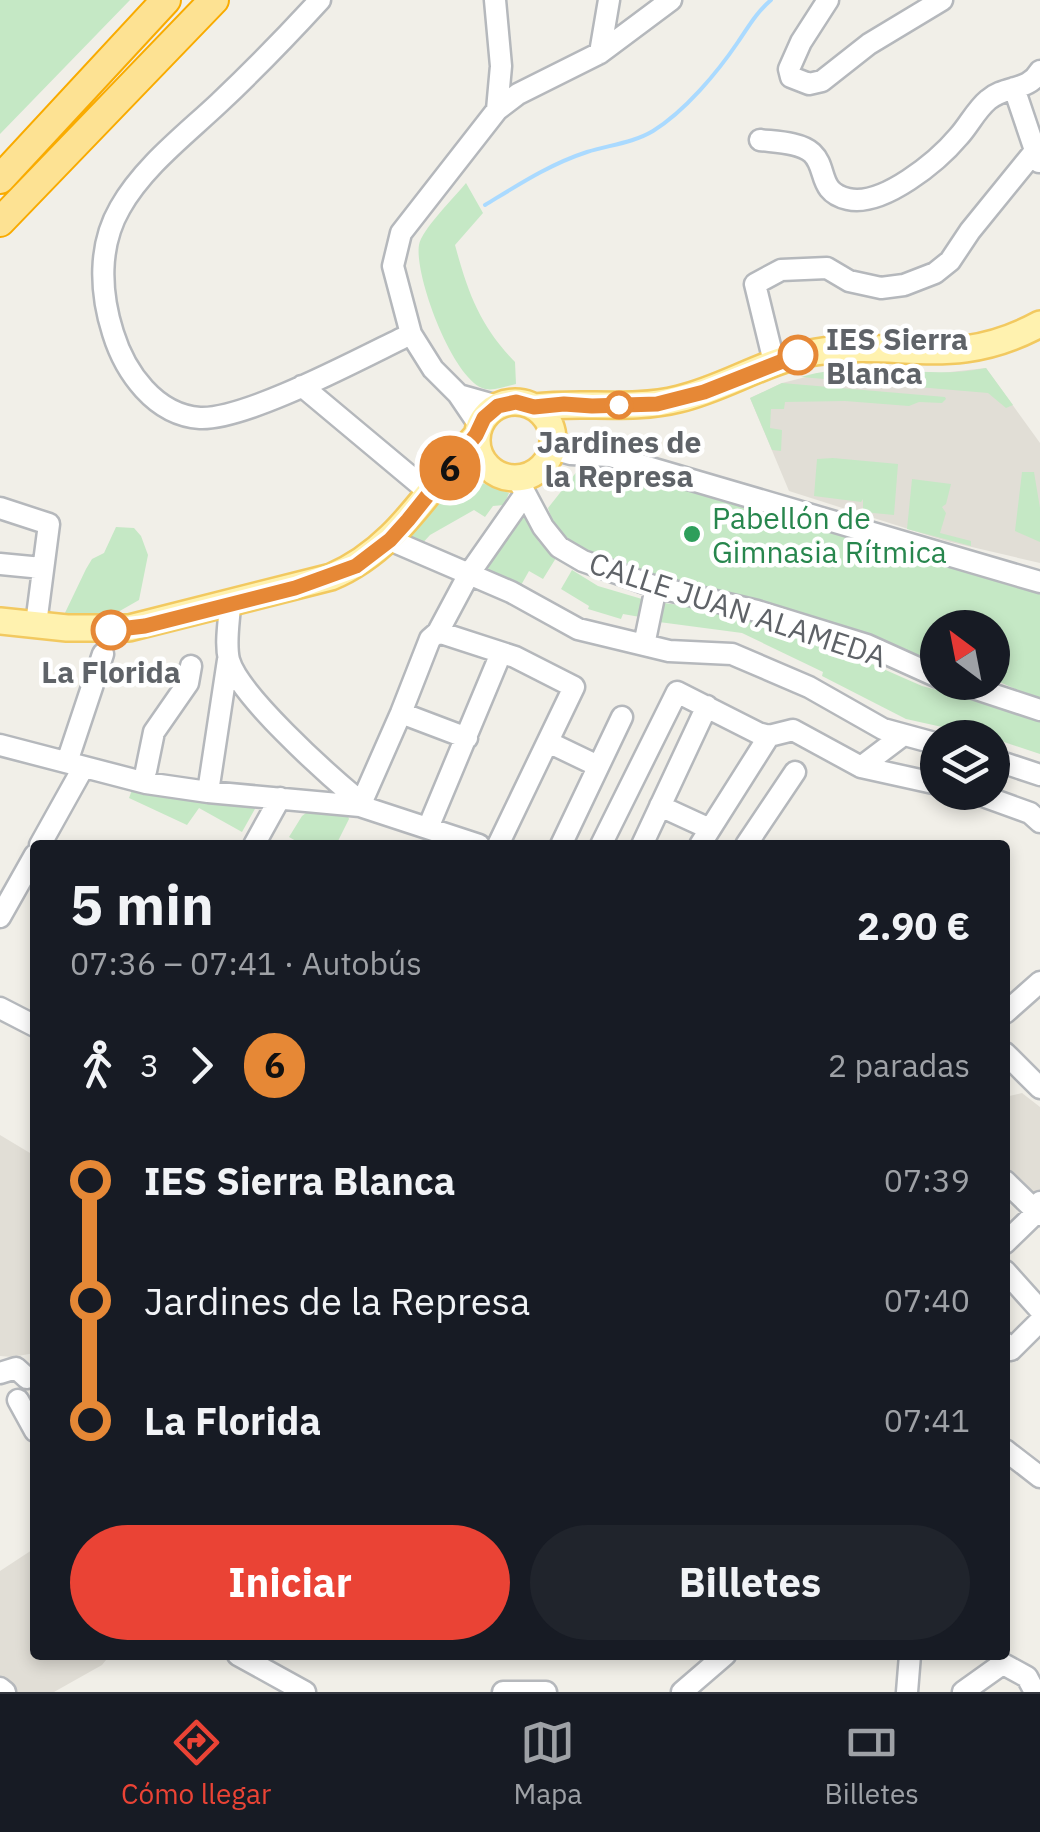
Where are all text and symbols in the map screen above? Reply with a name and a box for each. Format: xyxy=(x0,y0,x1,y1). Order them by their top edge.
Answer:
place label: IES Sierra Blanca xyxy=(826,319,968,392)
marker: IES Sierra Blanca xyxy=(779,336,817,374)
marker: Jardines de la Represa xyxy=(606,392,632,418)
place label: Jardines de la Represa xyxy=(537,422,701,495)
line badge: 6 xyxy=(418,436,482,500)
text: 6 xyxy=(439,445,461,491)
place label: Pabellón de Gimnasia Rítmica xyxy=(712,498,947,571)
marker: Pabellón de Gimnasia Rítmica xyxy=(681,523,703,545)
street label: CALLE JUAN ALAMEDA xyxy=(584,543,892,675)
north arrow xyxy=(920,610,1010,700)
map controls xyxy=(920,610,1010,810)
marker: La Florida xyxy=(92,611,130,649)
place label: La Florida xyxy=(41,652,181,691)
button: layers xyxy=(920,720,1010,810)
text: 5 min xyxy=(70,869,214,940)
text: 2.90 € xyxy=(857,901,970,950)
text: 07:36 – 07:41 · Autobús xyxy=(70,942,422,984)
icon: walk xyxy=(70,1038,125,1093)
icon: forward xyxy=(174,1038,229,1093)
text: 6 xyxy=(264,1042,285,1088)
text: 3 xyxy=(140,1044,159,1086)
text: 2 paradas xyxy=(828,1044,970,1086)
text: IES Sierra Blanca xyxy=(144,1156,455,1205)
text: 07:39 xyxy=(884,1159,970,1201)
text: Jardines de la Represa xyxy=(144,1276,530,1325)
text: 07:40 xyxy=(884,1279,970,1321)
text: La Florida xyxy=(144,1396,321,1445)
text: 07:41 xyxy=(884,1399,970,1441)
button: Iniciar xyxy=(70,1525,510,1640)
button: Billetes xyxy=(530,1525,970,1640)
tab: Cómo llegar xyxy=(121,1715,271,1812)
tab: Mapa xyxy=(513,1715,582,1812)
tab: Billetes xyxy=(824,1715,919,1812)

